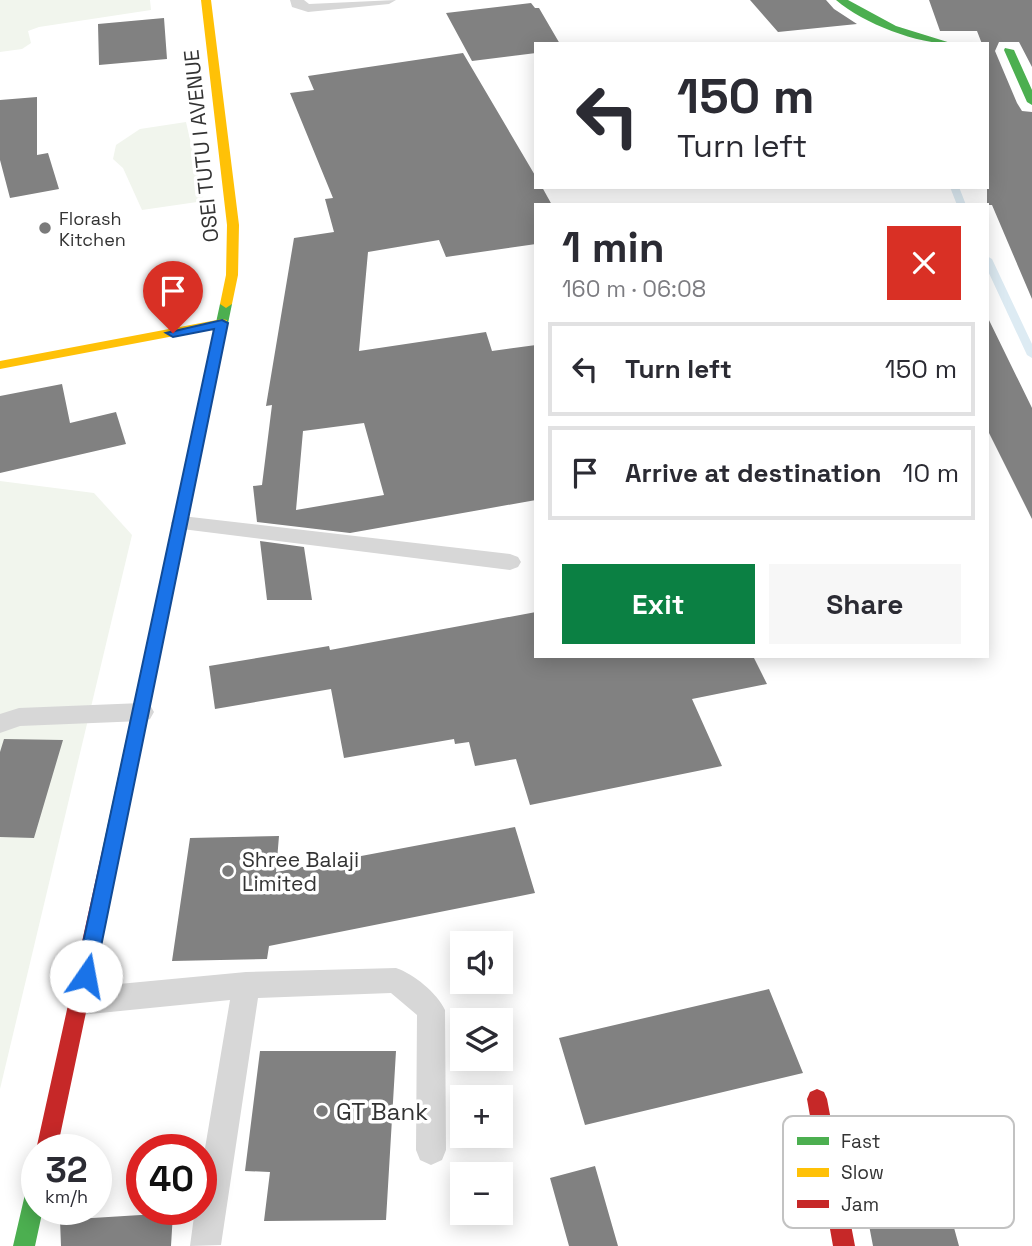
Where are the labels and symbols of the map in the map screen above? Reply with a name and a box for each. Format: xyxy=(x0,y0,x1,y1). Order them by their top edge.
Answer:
street label: OSEI TUTU I AVENUE xyxy=(177,48,225,244)
place label: Florash Kitchen xyxy=(59,207,126,251)
marker: Florash Kitchen xyxy=(37,220,53,236)
pin xyxy=(143,261,203,333)
place label: Shree Balaji Limited xyxy=(242,846,359,897)
marker: Shree Balaji Limited xyxy=(220,863,236,879)
position arrow xyxy=(49,939,123,1013)
place label: GT Bank xyxy=(336,1096,428,1127)
marker: GT Bank xyxy=(314,1103,330,1119)
legend xyxy=(783,1116,1014,1228)
text: Fast xyxy=(841,1129,881,1154)
speed limit sign: 40 xyxy=(126,1134,217,1225)
text: Slow xyxy=(841,1160,884,1185)
text: Jam xyxy=(841,1192,879,1217)

